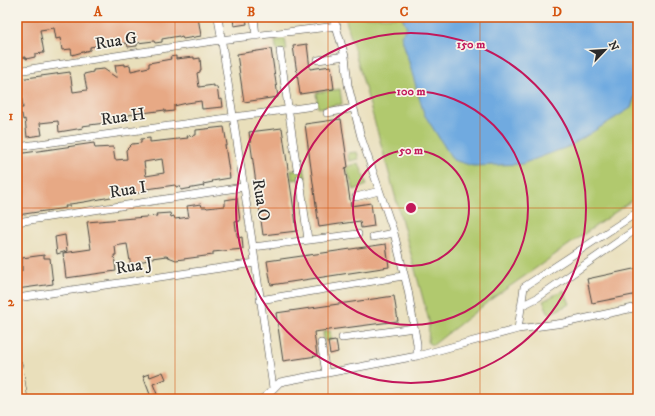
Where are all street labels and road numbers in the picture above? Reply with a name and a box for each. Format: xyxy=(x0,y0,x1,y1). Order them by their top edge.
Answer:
street label: Rua G xyxy=(93,27,139,55)
street label: Rua H xyxy=(99,103,147,131)
street label: Rua I xyxy=(108,176,148,204)
street label: Rua O xyxy=(247,177,275,223)
street label: Rua J xyxy=(114,252,154,280)

